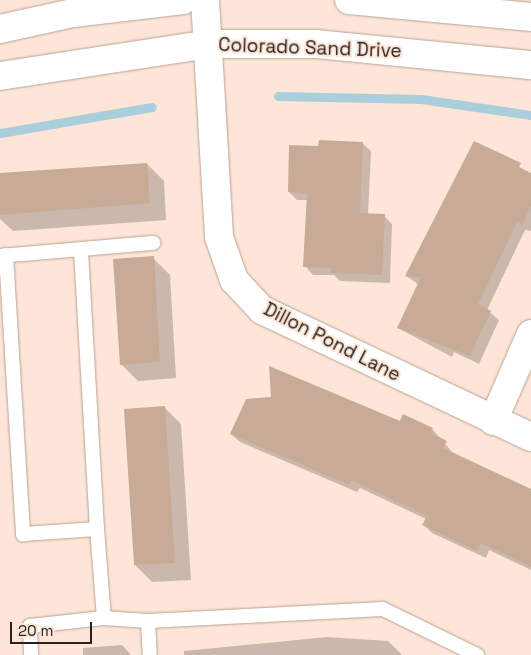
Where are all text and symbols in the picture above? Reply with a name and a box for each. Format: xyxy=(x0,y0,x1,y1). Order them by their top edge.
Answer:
street label: Colorado Sand Drive xyxy=(218,33,402,63)
street label: Dillon Pond Lane xyxy=(260,298,404,386)
scale bar xyxy=(12,612,95,644)
text: 20 m xyxy=(18,621,53,640)

